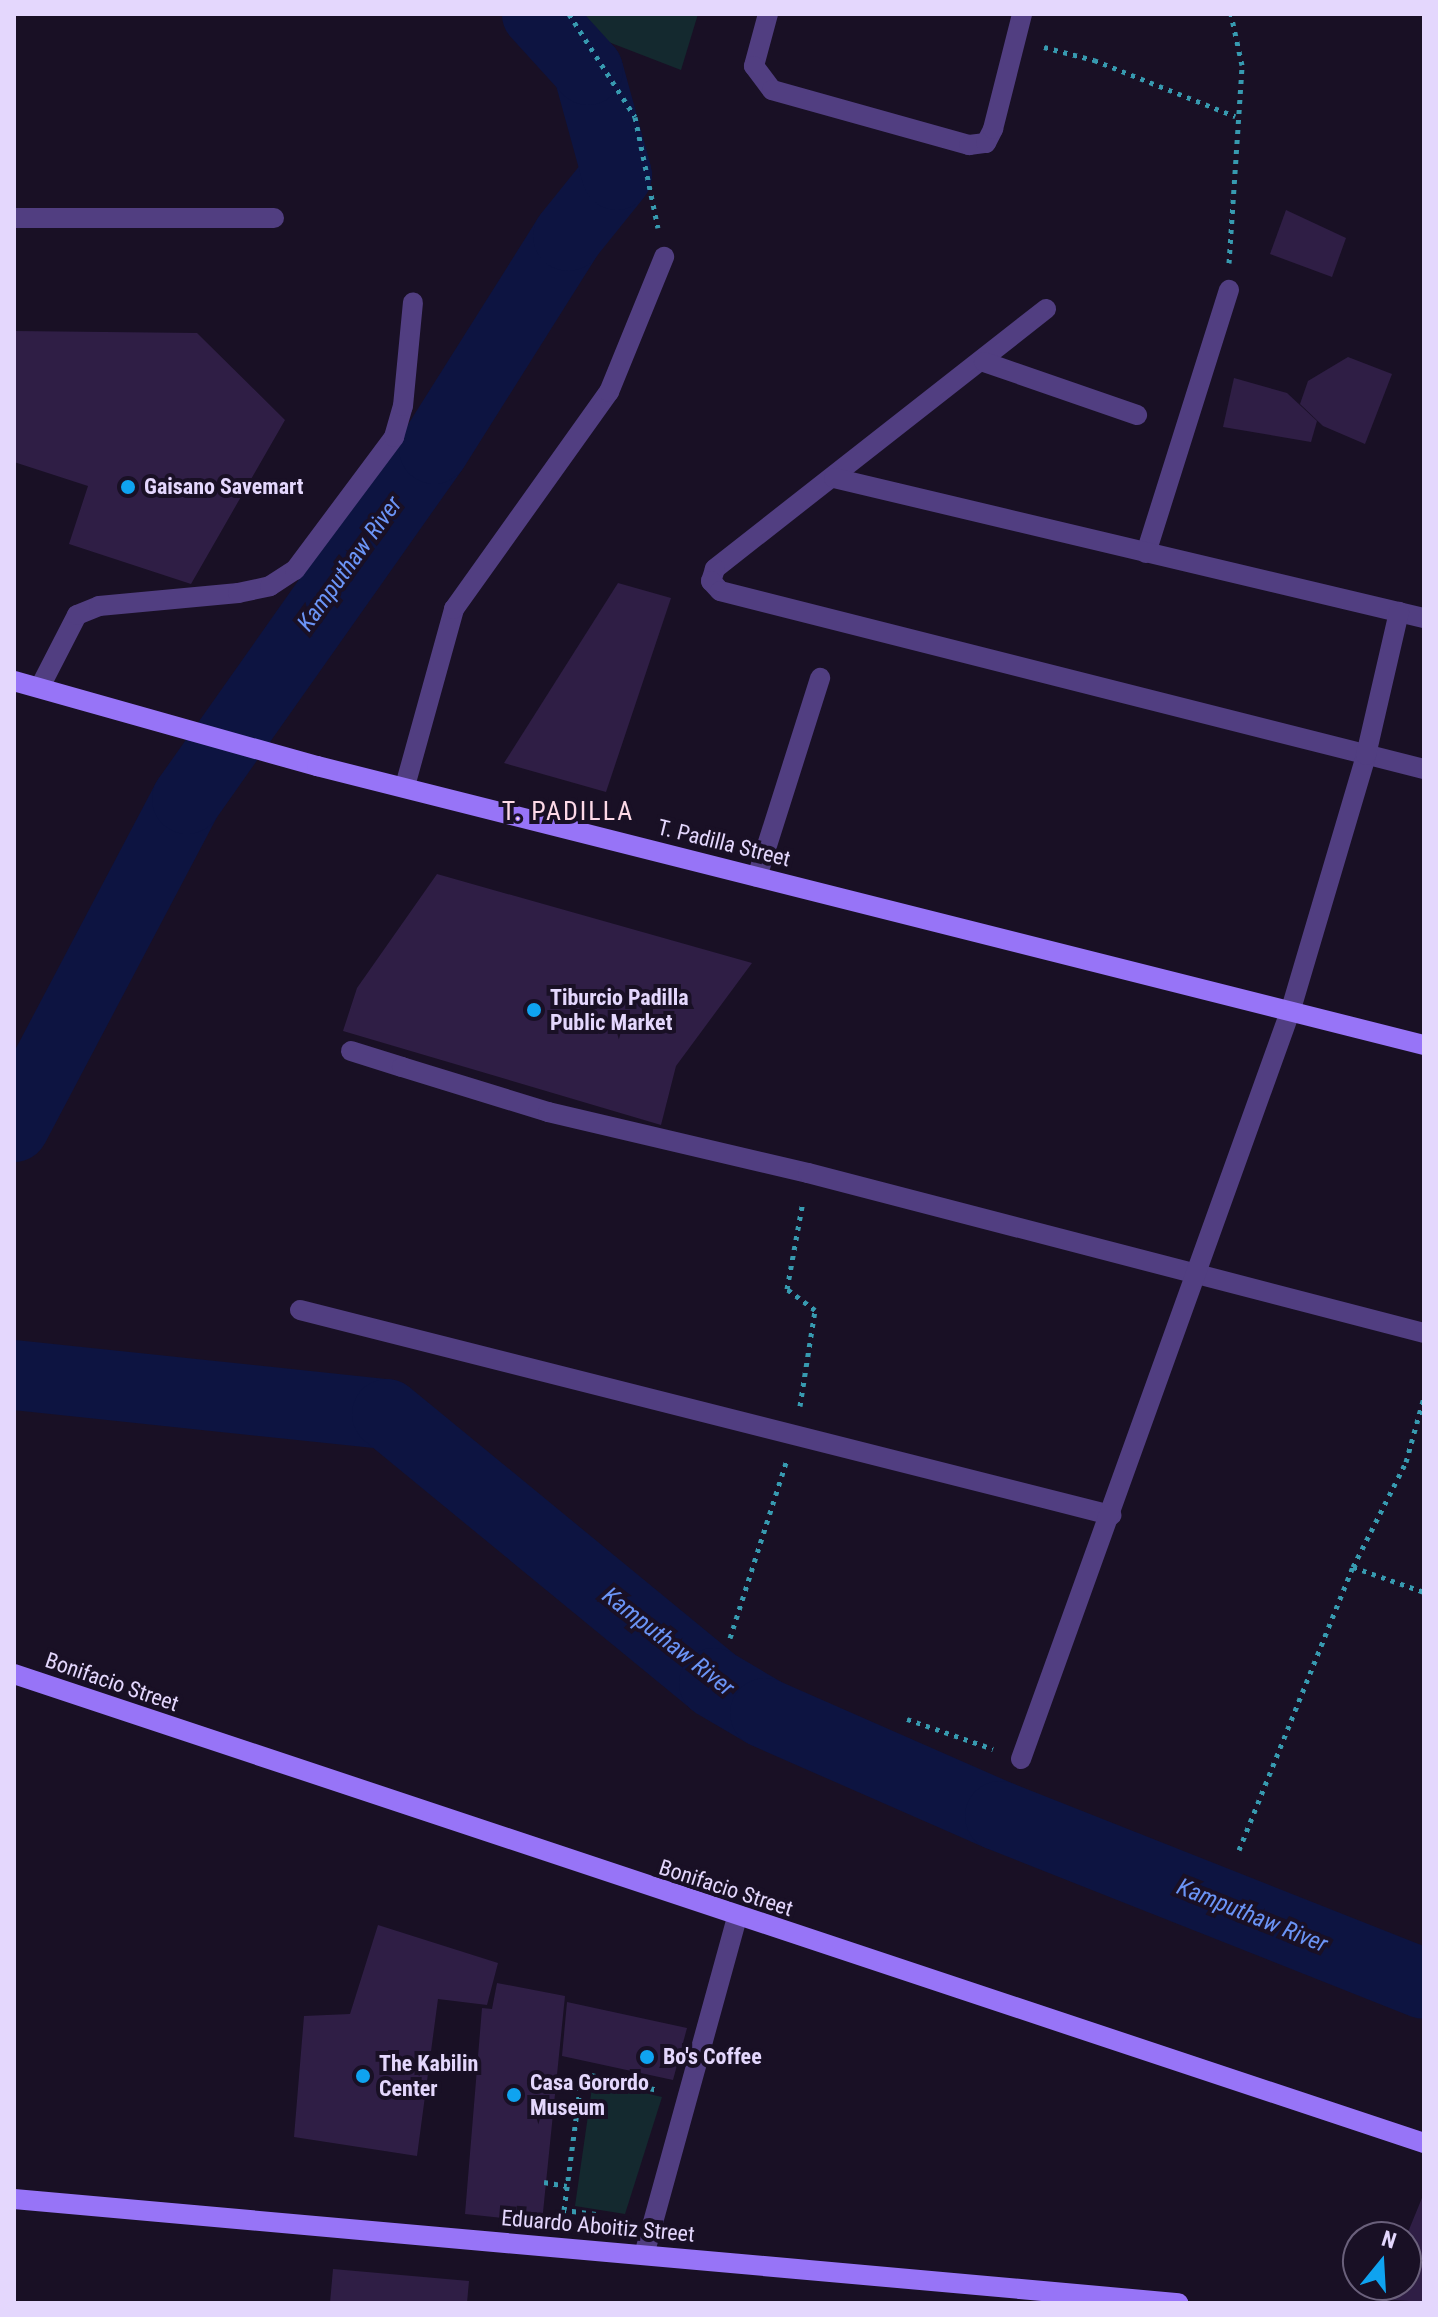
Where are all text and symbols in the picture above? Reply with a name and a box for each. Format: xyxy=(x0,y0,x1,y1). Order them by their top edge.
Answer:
place label: Gaisano Savemart xyxy=(144,474,304,500)
marker: Gaisano Savemart xyxy=(119,478,137,496)
water label: Kamputhaw River xyxy=(291,491,409,637)
district label: T. PADILLA xyxy=(502,796,634,828)
street label: T. Padilla Street xyxy=(655,814,793,872)
place label: Tiburcio Padilla Public Market xyxy=(550,984,689,1036)
marker: Tiburcio Padilla Public Market xyxy=(525,1001,543,1019)
water label: Kamputhaw River xyxy=(596,1582,740,1702)
street label: Bonifacio Street xyxy=(42,1647,182,1717)
street label: Bonifacio Street xyxy=(656,1854,796,1922)
water label: Kamputhaw River xyxy=(1173,1873,1331,1959)
place label: Bo's Coffee xyxy=(663,2044,762,2070)
marker: Bo's Coffee xyxy=(638,2048,656,2066)
place label: The Kabilin Center xyxy=(379,2050,478,2102)
marker: The Kabilin Center xyxy=(354,2067,372,2085)
place label: Casa Gorordo Museum xyxy=(530,2069,649,2120)
marker: Casa Gorordo Museum xyxy=(505,2086,523,2104)
street label: Eduardo Aboitiz Street xyxy=(500,2204,696,2248)
north arrow xyxy=(1342,2221,1422,2301)
text: N xyxy=(1379,2226,1399,2254)

